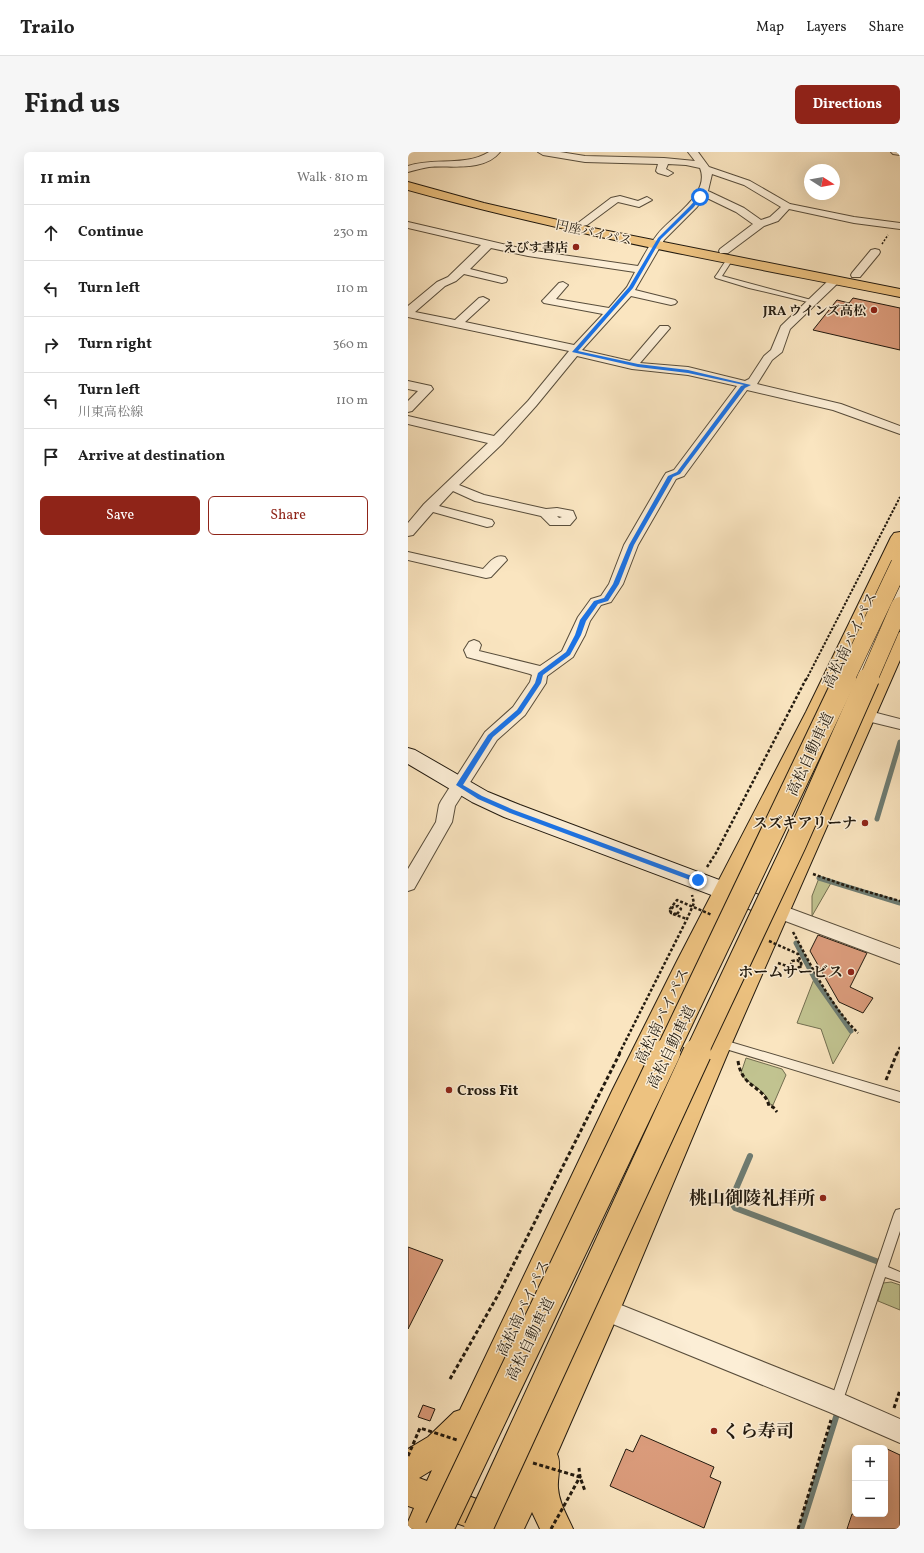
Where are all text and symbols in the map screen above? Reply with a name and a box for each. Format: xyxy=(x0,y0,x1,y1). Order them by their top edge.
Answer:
text: Trailo xyxy=(20,15,75,41)
text: Map xyxy=(756,18,784,37)
text: Layers xyxy=(806,18,846,37)
text: Share xyxy=(868,18,904,37)
text: Find us xyxy=(24,85,120,124)
button: Directions xyxy=(795,85,900,124)
north arrow xyxy=(804,164,840,200)
text: 11 min xyxy=(40,167,91,190)
text: Walk · 810 m xyxy=(297,169,368,187)
route start xyxy=(691,188,709,206)
street label: 円座バイパス xyxy=(554,217,633,251)
icon: ahead xyxy=(40,222,62,244)
text: Continue xyxy=(78,222,143,243)
text: 230 m xyxy=(333,224,368,242)
place label: えびす書店 xyxy=(503,240,568,258)
marker: えびす書店 xyxy=(571,242,581,252)
icon: left xyxy=(40,278,62,300)
text: Turn left xyxy=(78,278,140,299)
text: 110 m xyxy=(336,280,368,298)
place label: JRA ウインズ高松 xyxy=(762,303,866,321)
marker: JRA ウインズ高松 xyxy=(869,305,879,315)
icon: right xyxy=(40,334,62,356)
text: Turn right xyxy=(78,334,152,355)
text: 360 m xyxy=(333,336,368,354)
text: Turn left xyxy=(78,380,140,401)
icon: left xyxy=(40,390,62,412)
text: 110 m xyxy=(336,392,368,410)
text: 川東高松線 xyxy=(78,404,143,422)
icon: arrive xyxy=(40,446,62,468)
text: Arrive at destination xyxy=(78,446,225,467)
button: Save xyxy=(40,496,200,535)
button: Share xyxy=(208,496,368,535)
street label: 高松南バイパス xyxy=(819,589,884,692)
street label: 高松自動車道 xyxy=(783,709,840,800)
place label: スズキアリーナ xyxy=(753,814,857,835)
marker: スズキアリーナ xyxy=(860,818,870,828)
route end xyxy=(689,871,707,889)
place label: ホームサービス xyxy=(738,963,843,984)
street label: 高松南バイパス xyxy=(631,965,696,1068)
marker: ホームサービス xyxy=(846,967,856,977)
street label: 高松自動車道 xyxy=(643,1003,702,1093)
place label: Cross Fit xyxy=(457,1081,519,1102)
marker: Cross Fit xyxy=(444,1085,454,1095)
place label: 桃山御陵礼拝所 xyxy=(689,1187,815,1212)
marker: 桃山御陵礼拝所 xyxy=(818,1193,828,1203)
street label: 高松南バイパス xyxy=(493,1257,556,1361)
street label: 高松自動車道 xyxy=(502,1295,561,1385)
place label: くら寿司 xyxy=(722,1420,794,1445)
marker: くら寿司 xyxy=(709,1426,719,1436)
map controls xyxy=(852,1445,888,1517)
button: + xyxy=(852,1445,888,1481)
button: − xyxy=(852,1481,888,1517)

